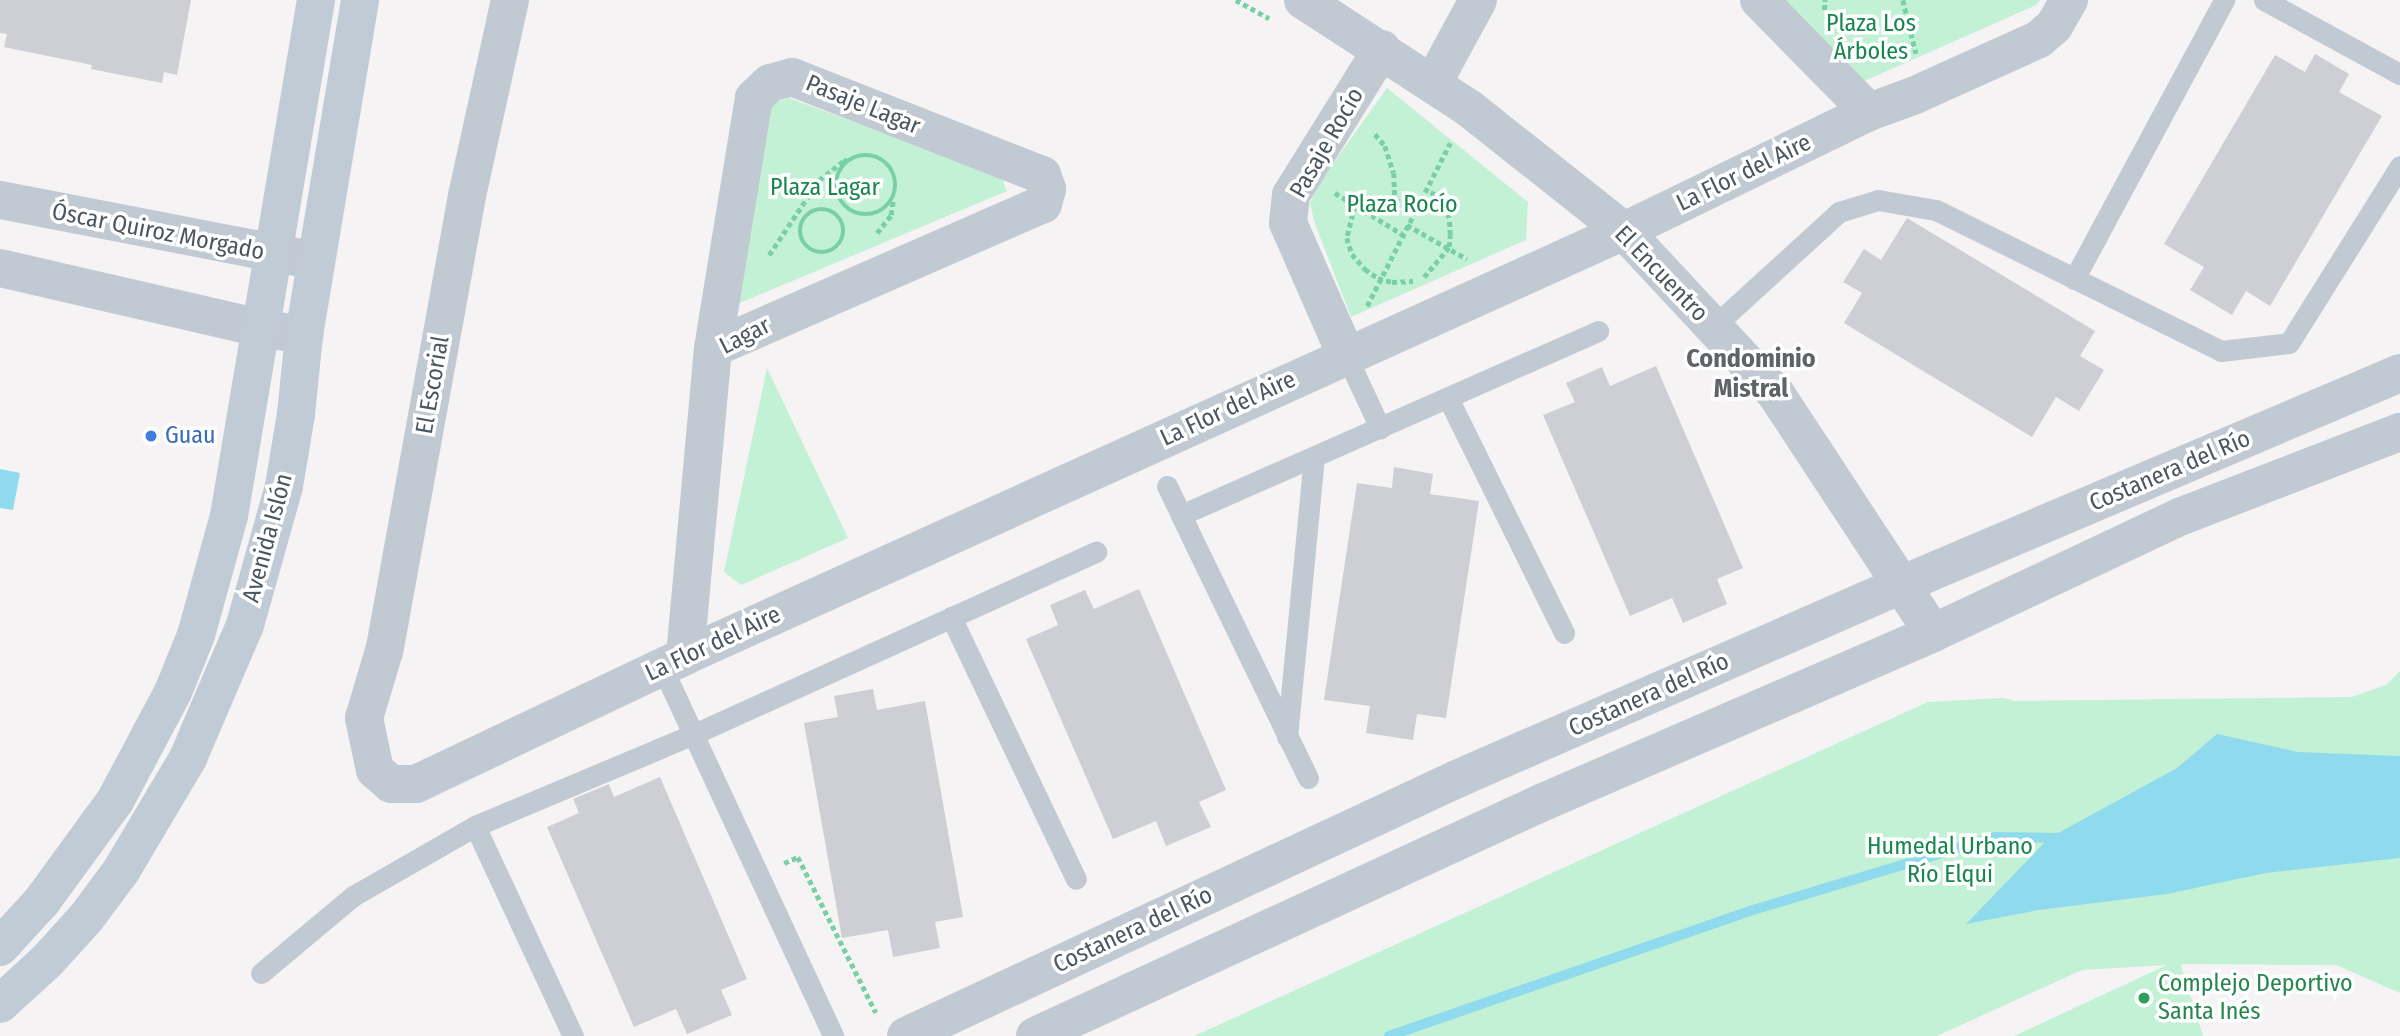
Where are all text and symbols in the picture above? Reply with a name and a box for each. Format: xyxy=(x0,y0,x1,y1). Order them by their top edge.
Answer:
park label: Plaza Los Árboles xyxy=(1826,10,1916,66)
street label: Pasaje Lagar xyxy=(802,69,924,141)
street label: Pasaje Rocío xyxy=(1284,83,1370,203)
street label: La Flor del Aire xyxy=(1672,128,1816,218)
park label: Plaza Lagar xyxy=(770,174,880,202)
park label: Plaza Rocío xyxy=(1346,191,1458,219)
street label: Óscar Quiroz Morgado xyxy=(49,197,267,267)
street label: El Encuentro xyxy=(1608,220,1714,328)
street label: Lagar xyxy=(715,311,775,361)
street label: El Escorial xyxy=(410,334,456,436)
district label: Condominio Mistral xyxy=(1686,343,1816,404)
street label: La Flor del Aire xyxy=(1156,365,1300,453)
place label: Guau xyxy=(165,422,216,450)
street label: Costanera del Río xyxy=(2085,424,2255,518)
marker: Guau xyxy=(143,428,159,444)
street label: Avenida Islón xyxy=(237,470,299,606)
street label: La Flor del Aire xyxy=(641,600,785,688)
street label: Costanera del Río xyxy=(1565,647,1733,743)
park label: Humedal Urbano Río Elqui xyxy=(1867,833,2033,889)
street label: Costanera del Río xyxy=(1049,881,1217,979)
place label: Complejo Deportivo Santa Inés xyxy=(2158,970,2353,1026)
marker: Complejo Deportivo Santa Inés xyxy=(2136,990,2152,1006)

